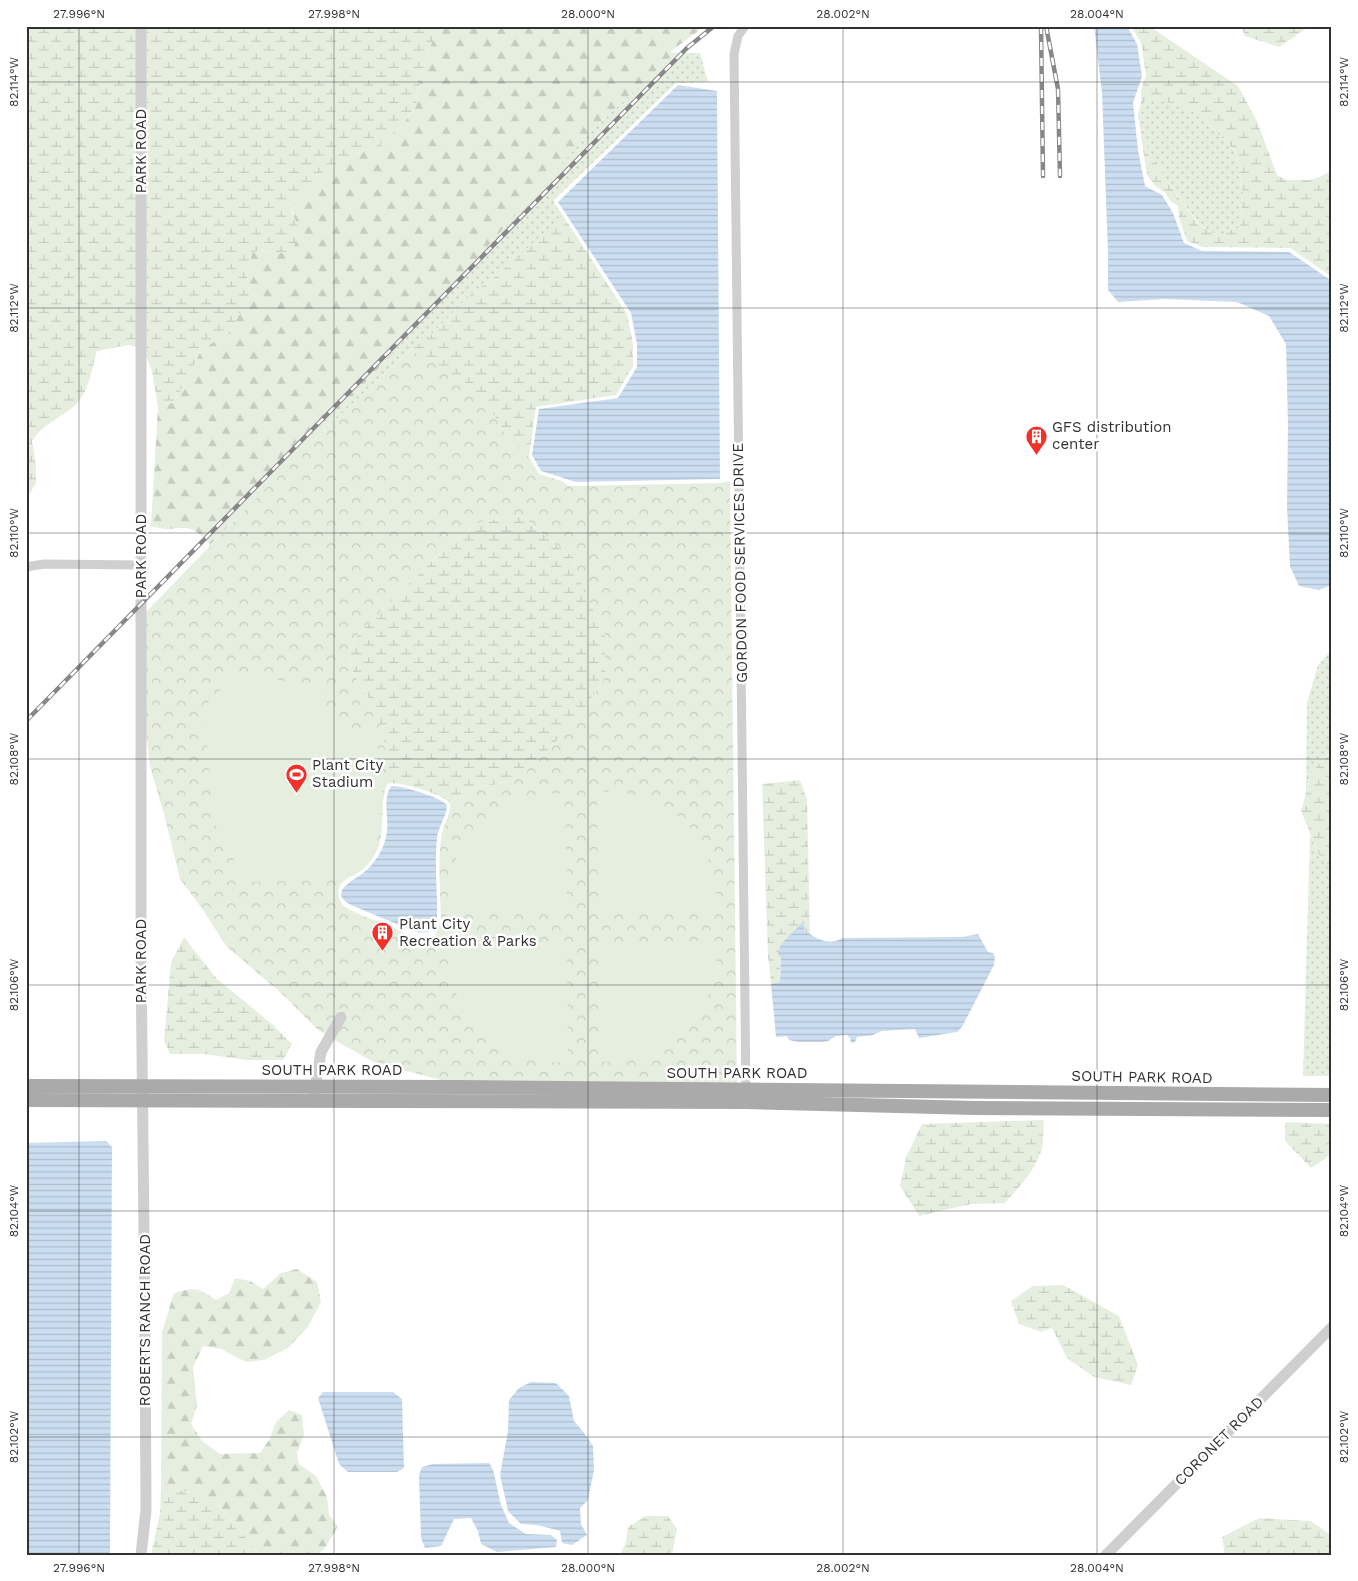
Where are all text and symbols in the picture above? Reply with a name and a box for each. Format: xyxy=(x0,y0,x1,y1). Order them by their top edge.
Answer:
text: 27.996°N xyxy=(53,7,105,21)
text: 27.998°N xyxy=(308,7,360,21)
text: 28.000°N xyxy=(561,7,615,21)
text: 28.002°N xyxy=(816,7,870,21)
text: 28.004°N xyxy=(1070,7,1124,21)
text: 82.114°W xyxy=(7,57,21,107)
text: 82.114°W xyxy=(1337,57,1351,107)
street label: PARK ROAD xyxy=(132,109,150,193)
text: 82.112°W xyxy=(7,283,21,333)
text: 82.112°W xyxy=(1337,283,1351,333)
place label: GFS distribution center xyxy=(1052,418,1172,453)
building icon: GFS distribution center xyxy=(1024,424,1048,455)
street label: GORDON FOOD SERVICES DRIVE xyxy=(729,443,751,683)
text: 82.110°W xyxy=(7,508,21,558)
text: 82.110°W xyxy=(1337,508,1351,558)
street label: PARK ROAD xyxy=(132,514,150,598)
text: 82.108°W xyxy=(7,732,21,785)
text: 82.108°W xyxy=(1337,732,1351,785)
place label: Plant City Stadium xyxy=(312,756,383,791)
sports icon: Plant City Stadium xyxy=(284,762,308,793)
place label: Plant City Recreation & Parks xyxy=(399,915,537,950)
street label: PARK ROAD xyxy=(132,919,150,1003)
building icon: Plant City Recreation & Parks xyxy=(371,921,395,952)
text: 82.106°W xyxy=(7,958,21,1011)
text: 82.106°W xyxy=(1337,958,1351,1011)
street label: SOUTH PARK ROAD xyxy=(261,1061,403,1079)
street label: SOUTH PARK ROAD xyxy=(666,1064,808,1082)
street label: SOUTH PARK ROAD xyxy=(1071,1067,1213,1087)
text: 82.104°W xyxy=(7,1184,21,1237)
text: 82.104°W xyxy=(1337,1184,1351,1237)
street label: ROBERTS RANCH ROAD xyxy=(136,1234,154,1406)
street label: CORONET ROAD xyxy=(1171,1393,1267,1489)
text: 82.102°W xyxy=(7,1410,21,1463)
text: 82.102°W xyxy=(1337,1410,1351,1463)
text: 27.996°N xyxy=(53,1561,105,1575)
text: 27.998°N xyxy=(308,1561,360,1575)
text: 28.000°N xyxy=(561,1561,615,1575)
text: 28.002°N xyxy=(816,1561,870,1575)
text: 28.004°N xyxy=(1070,1561,1124,1575)

